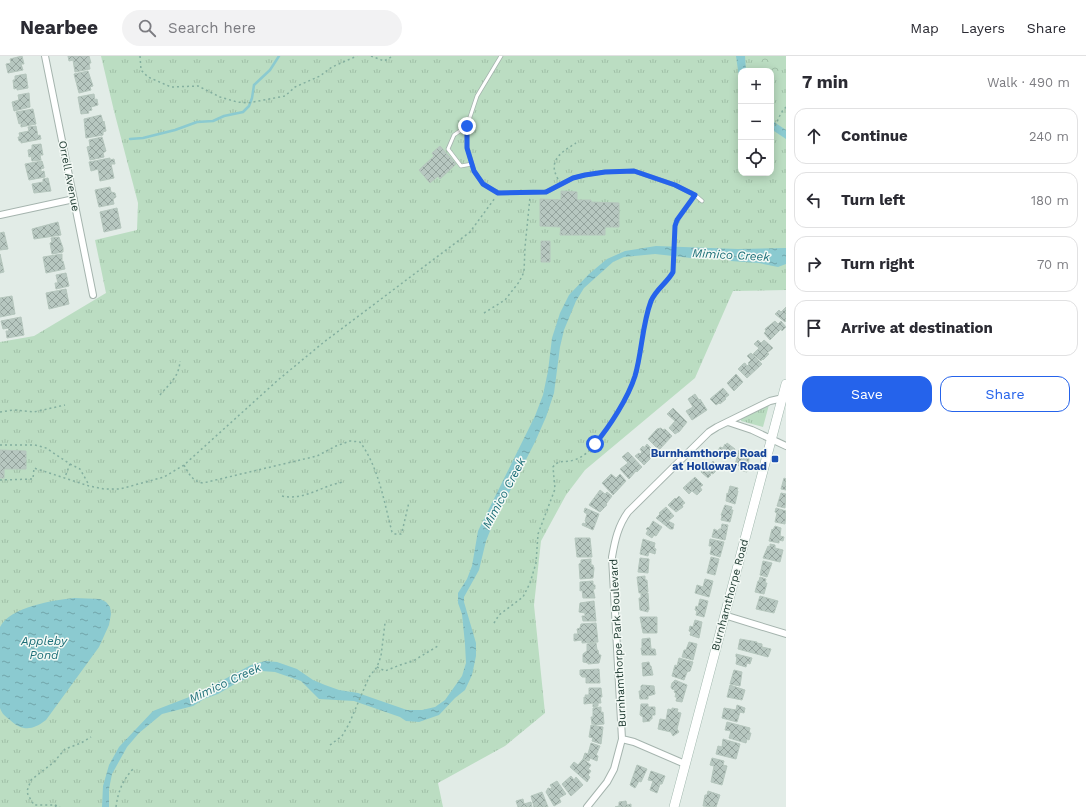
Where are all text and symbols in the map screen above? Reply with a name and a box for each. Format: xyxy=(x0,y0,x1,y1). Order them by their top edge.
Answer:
search box xyxy=(122,10,402,46)
text: Nearbee xyxy=(20,16,98,39)
icon: search xyxy=(136,17,158,39)
text: Search here xyxy=(168,19,256,37)
text: Map xyxy=(910,20,939,36)
text: Layers xyxy=(961,20,1005,36)
text: Share xyxy=(1027,20,1066,36)
map controls xyxy=(738,68,774,176)
button: + xyxy=(738,68,774,104)
text: 7 min xyxy=(802,72,848,92)
text: Walk · 490 m xyxy=(987,75,1070,90)
button: − xyxy=(738,104,774,140)
route end xyxy=(458,117,476,135)
icon: ahead xyxy=(803,125,825,147)
text: Continue xyxy=(841,127,908,145)
text: 240 m xyxy=(1029,129,1069,144)
street label: Orrell Avenue xyxy=(56,139,82,213)
button: locate xyxy=(738,140,774,176)
icon: left xyxy=(803,189,825,211)
text: Turn left xyxy=(841,191,905,209)
text: 180 m xyxy=(1031,193,1069,208)
water label: Mimico Creek xyxy=(692,246,771,264)
icon: right xyxy=(803,253,825,275)
text: Turn right xyxy=(841,255,914,273)
text: 70 m xyxy=(1037,257,1069,272)
icon: arrive xyxy=(803,317,825,339)
text: Arrive at destination xyxy=(841,319,993,337)
button: Save xyxy=(802,376,932,412)
button: Share xyxy=(940,376,1070,412)
route start xyxy=(586,435,604,453)
place label: Burnhamthorpe Road at Holloway Road xyxy=(651,447,767,473)
marker: Burnhamthorpe Road at Holloway Road xyxy=(770,454,780,464)
water label: Mimico Creek xyxy=(480,455,529,531)
street label: Burnhamthorpe Road xyxy=(709,538,751,652)
street label: Burnhamthorpe Park Boulevard xyxy=(607,559,629,727)
water label: Appleby Pond xyxy=(20,634,68,662)
water label: Mimico Creek xyxy=(187,660,264,706)

